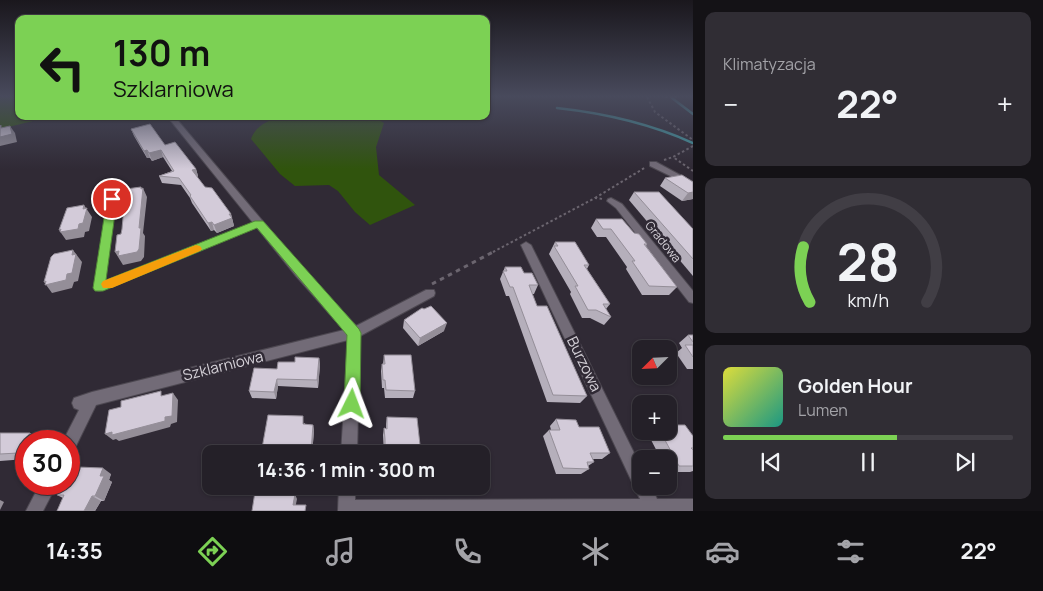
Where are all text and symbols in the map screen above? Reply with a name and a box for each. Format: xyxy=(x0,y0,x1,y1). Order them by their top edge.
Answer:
text: 130 m xyxy=(113,29,210,77)
icon: left xyxy=(30,35,95,100)
text: Klimatyzacja xyxy=(723,53,816,75)
text: Szklarniowa xyxy=(113,74,234,104)
text: 22° xyxy=(836,77,899,129)
text: − xyxy=(723,85,738,123)
text: + xyxy=(997,85,1013,123)
pin xyxy=(91,178,133,220)
icon: arrive xyxy=(98,185,126,213)
street label: Gradowa xyxy=(641,217,685,266)
text: 28 xyxy=(837,226,899,297)
text: km/h xyxy=(847,288,889,312)
street label: Burzowa xyxy=(562,333,607,395)
north arrow xyxy=(632,340,678,385)
map controls xyxy=(632,340,677,495)
street label: Szklarniowa xyxy=(180,345,265,386)
text: Golden Hour xyxy=(798,373,912,399)
position arrow xyxy=(325,377,377,429)
button: + xyxy=(632,395,677,440)
text: Lumen xyxy=(798,399,848,421)
speed limit sign: 30 xyxy=(15,430,80,495)
icon: previous xyxy=(757,448,785,476)
icon: pause xyxy=(854,448,882,476)
icon: next xyxy=(951,448,979,476)
button: − xyxy=(632,450,677,495)
text: 14:36 · 1 min · 300 m xyxy=(257,457,435,483)
icon: directions xyxy=(195,534,230,569)
icon: music xyxy=(323,534,358,569)
icon: phone xyxy=(450,534,485,569)
icon: climate xyxy=(578,534,613,569)
icon: car xyxy=(705,534,740,569)
icon: filters xyxy=(833,534,868,569)
text: 14:35 xyxy=(46,536,103,566)
text: 22° xyxy=(961,536,997,566)

